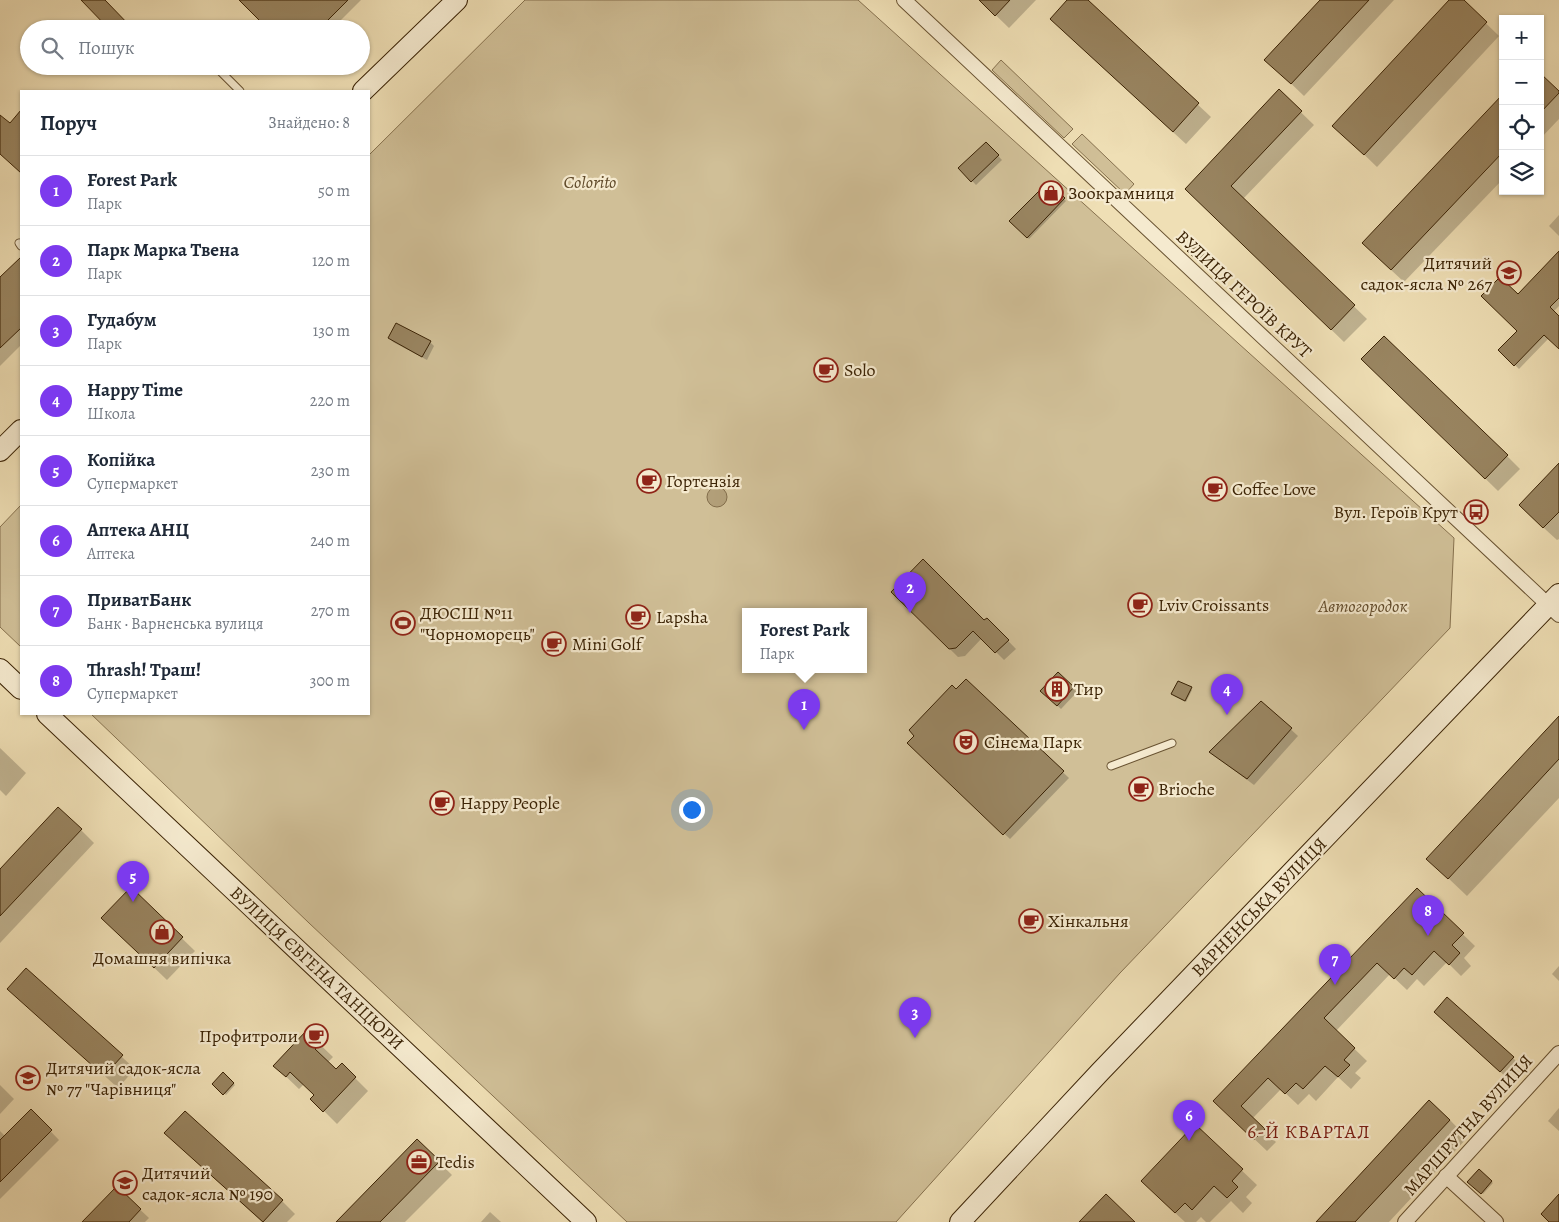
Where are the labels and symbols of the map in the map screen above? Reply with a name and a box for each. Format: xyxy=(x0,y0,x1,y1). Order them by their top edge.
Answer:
park label: Colorito xyxy=(564,170,616,194)
shop icon: Зоокрамниця xyxy=(1038,180,1064,206)
place label: Зоокрамниця xyxy=(1068,181,1174,205)
street label: ВУЛИЦЯ ГЕРОЇВ КРУТ xyxy=(1171,225,1317,363)
place label: Дитячий садок-ясла № 267 xyxy=(1360,251,1492,296)
school or university icon: Дитячий садок-ясла № 267 xyxy=(1496,260,1522,286)
cafe icon: Solo xyxy=(813,357,839,383)
place label: Solo xyxy=(844,358,876,382)
cafe icon: Гортензія xyxy=(636,468,662,494)
place label: Гортензія xyxy=(666,469,740,493)
cafe icon: Coffee Love xyxy=(1202,476,1228,502)
place label: Coffee Love xyxy=(1232,477,1316,501)
bus stop icon: Вул. Героїв Крут xyxy=(1463,499,1489,525)
place label: Вул. Героїв Крут xyxy=(1334,500,1458,524)
pin: 2 xyxy=(894,572,926,613)
cafe icon: Lviv Croissants xyxy=(1127,592,1153,618)
place label: Lviv Croissants xyxy=(1158,593,1269,617)
park label: Автогородок xyxy=(1317,594,1408,618)
place label: ДЮСШ №11 "Чорноморець" xyxy=(420,601,535,646)
cafe icon: Lapsha xyxy=(625,604,651,630)
place label: Lapsha xyxy=(656,605,709,629)
sports icon: ДЮСШ №11 "Чорноморець" xyxy=(390,610,416,636)
cafe icon: Mini Golf xyxy=(541,631,567,657)
place label: Mini Golf xyxy=(572,632,645,656)
pin: 4 xyxy=(1211,674,1243,715)
building icon: Тир xyxy=(1044,676,1070,702)
place label: Тир xyxy=(1074,677,1103,701)
pin: 1 xyxy=(788,689,820,730)
theatre icon: Сінема Парк xyxy=(953,729,979,755)
place label: Сінема Парк xyxy=(984,730,1082,754)
cafe icon: Brioche xyxy=(1128,776,1154,802)
place label: Brioche xyxy=(1158,777,1215,801)
cafe icon: Happy People xyxy=(429,790,455,816)
place label: Happy People xyxy=(460,791,560,815)
your location xyxy=(679,797,705,823)
street label: ВАРНЕНСЬКА ВУЛИЦЯ xyxy=(1186,832,1332,982)
pin: 5 xyxy=(117,861,149,902)
street label: ВУЛИЦЯ ЄВГЕНА ТАНЦЮРИ xyxy=(225,881,409,1055)
pin: 8 xyxy=(1412,895,1444,936)
cafe icon: Хінкальня xyxy=(1018,908,1044,934)
place label: Хінкальня xyxy=(1048,909,1129,933)
shop icon: Домашня випічка xyxy=(149,919,175,945)
pin: 7 xyxy=(1319,944,1351,985)
place label: Домашня випічка xyxy=(93,946,232,970)
pin: 3 xyxy=(899,997,931,1038)
cafe icon: Профитроли xyxy=(303,1023,329,1049)
place label: Профитроли xyxy=(199,1024,298,1048)
street label: МАРШРУТНА ВУЛИЦЯ xyxy=(1398,1049,1538,1201)
place label: Дитячий садок-ясла № 77 "Чарівниця" xyxy=(46,1056,202,1101)
school or university icon: Дитячий садок-ясла № 77 "Чарівниця" xyxy=(15,1065,41,1091)
pin: 6 xyxy=(1173,1100,1205,1141)
district label: 6-Й КВАРТАЛ xyxy=(1247,1119,1371,1145)
office icon: Tedis xyxy=(406,1149,432,1175)
place label: Tedis xyxy=(436,1150,475,1174)
place label: Дитячий садок-ясла № 190 xyxy=(142,1161,273,1206)
school or university icon: Дитячий садок-ясла № 190 xyxy=(112,1170,138,1196)

